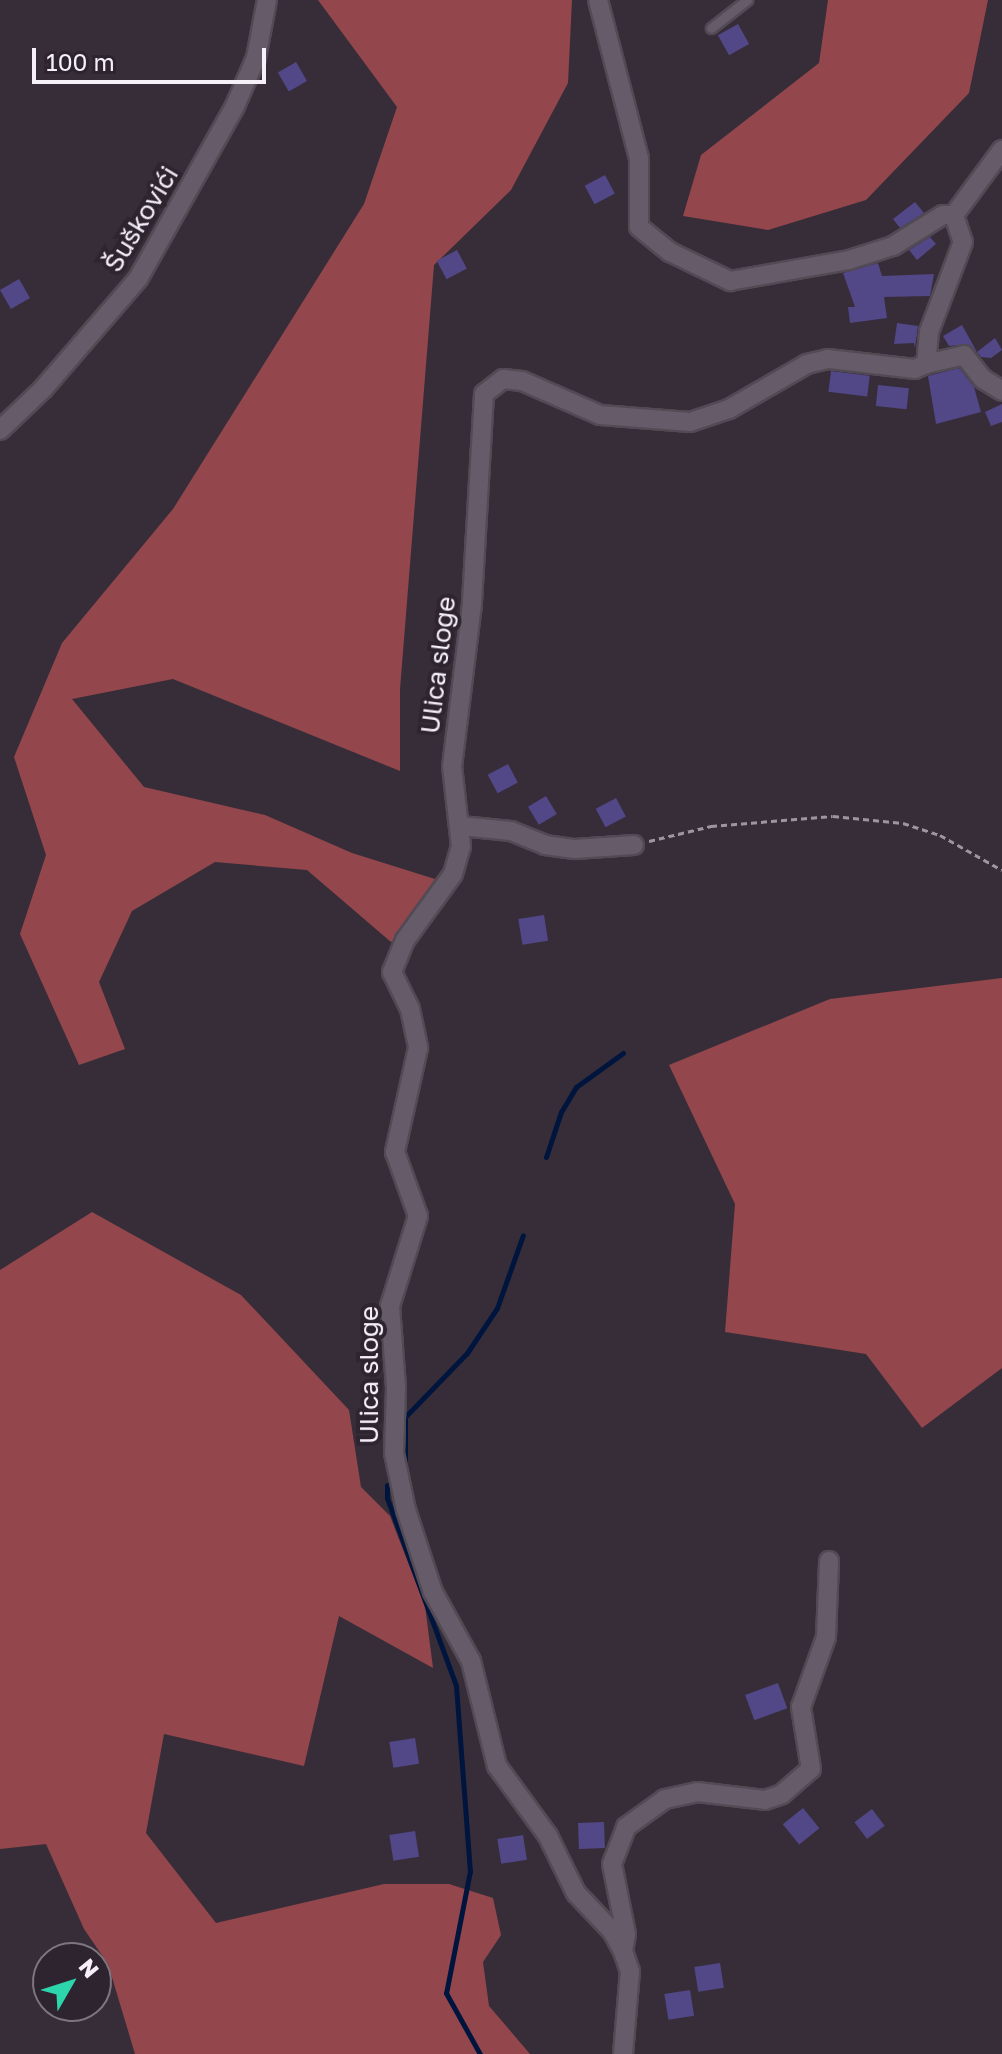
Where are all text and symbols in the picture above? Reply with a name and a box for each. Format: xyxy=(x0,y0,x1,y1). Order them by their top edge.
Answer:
scale bar xyxy=(36,32,270,82)
text: 100 m xyxy=(46,47,115,76)
street label: Šuškovići xyxy=(97,160,185,278)
street label: Ulica sloge xyxy=(414,595,462,735)
street label: Ulica sloge xyxy=(353,1306,385,1444)
north arrow xyxy=(32,1942,112,2022)
text: N xyxy=(74,1953,105,1983)

